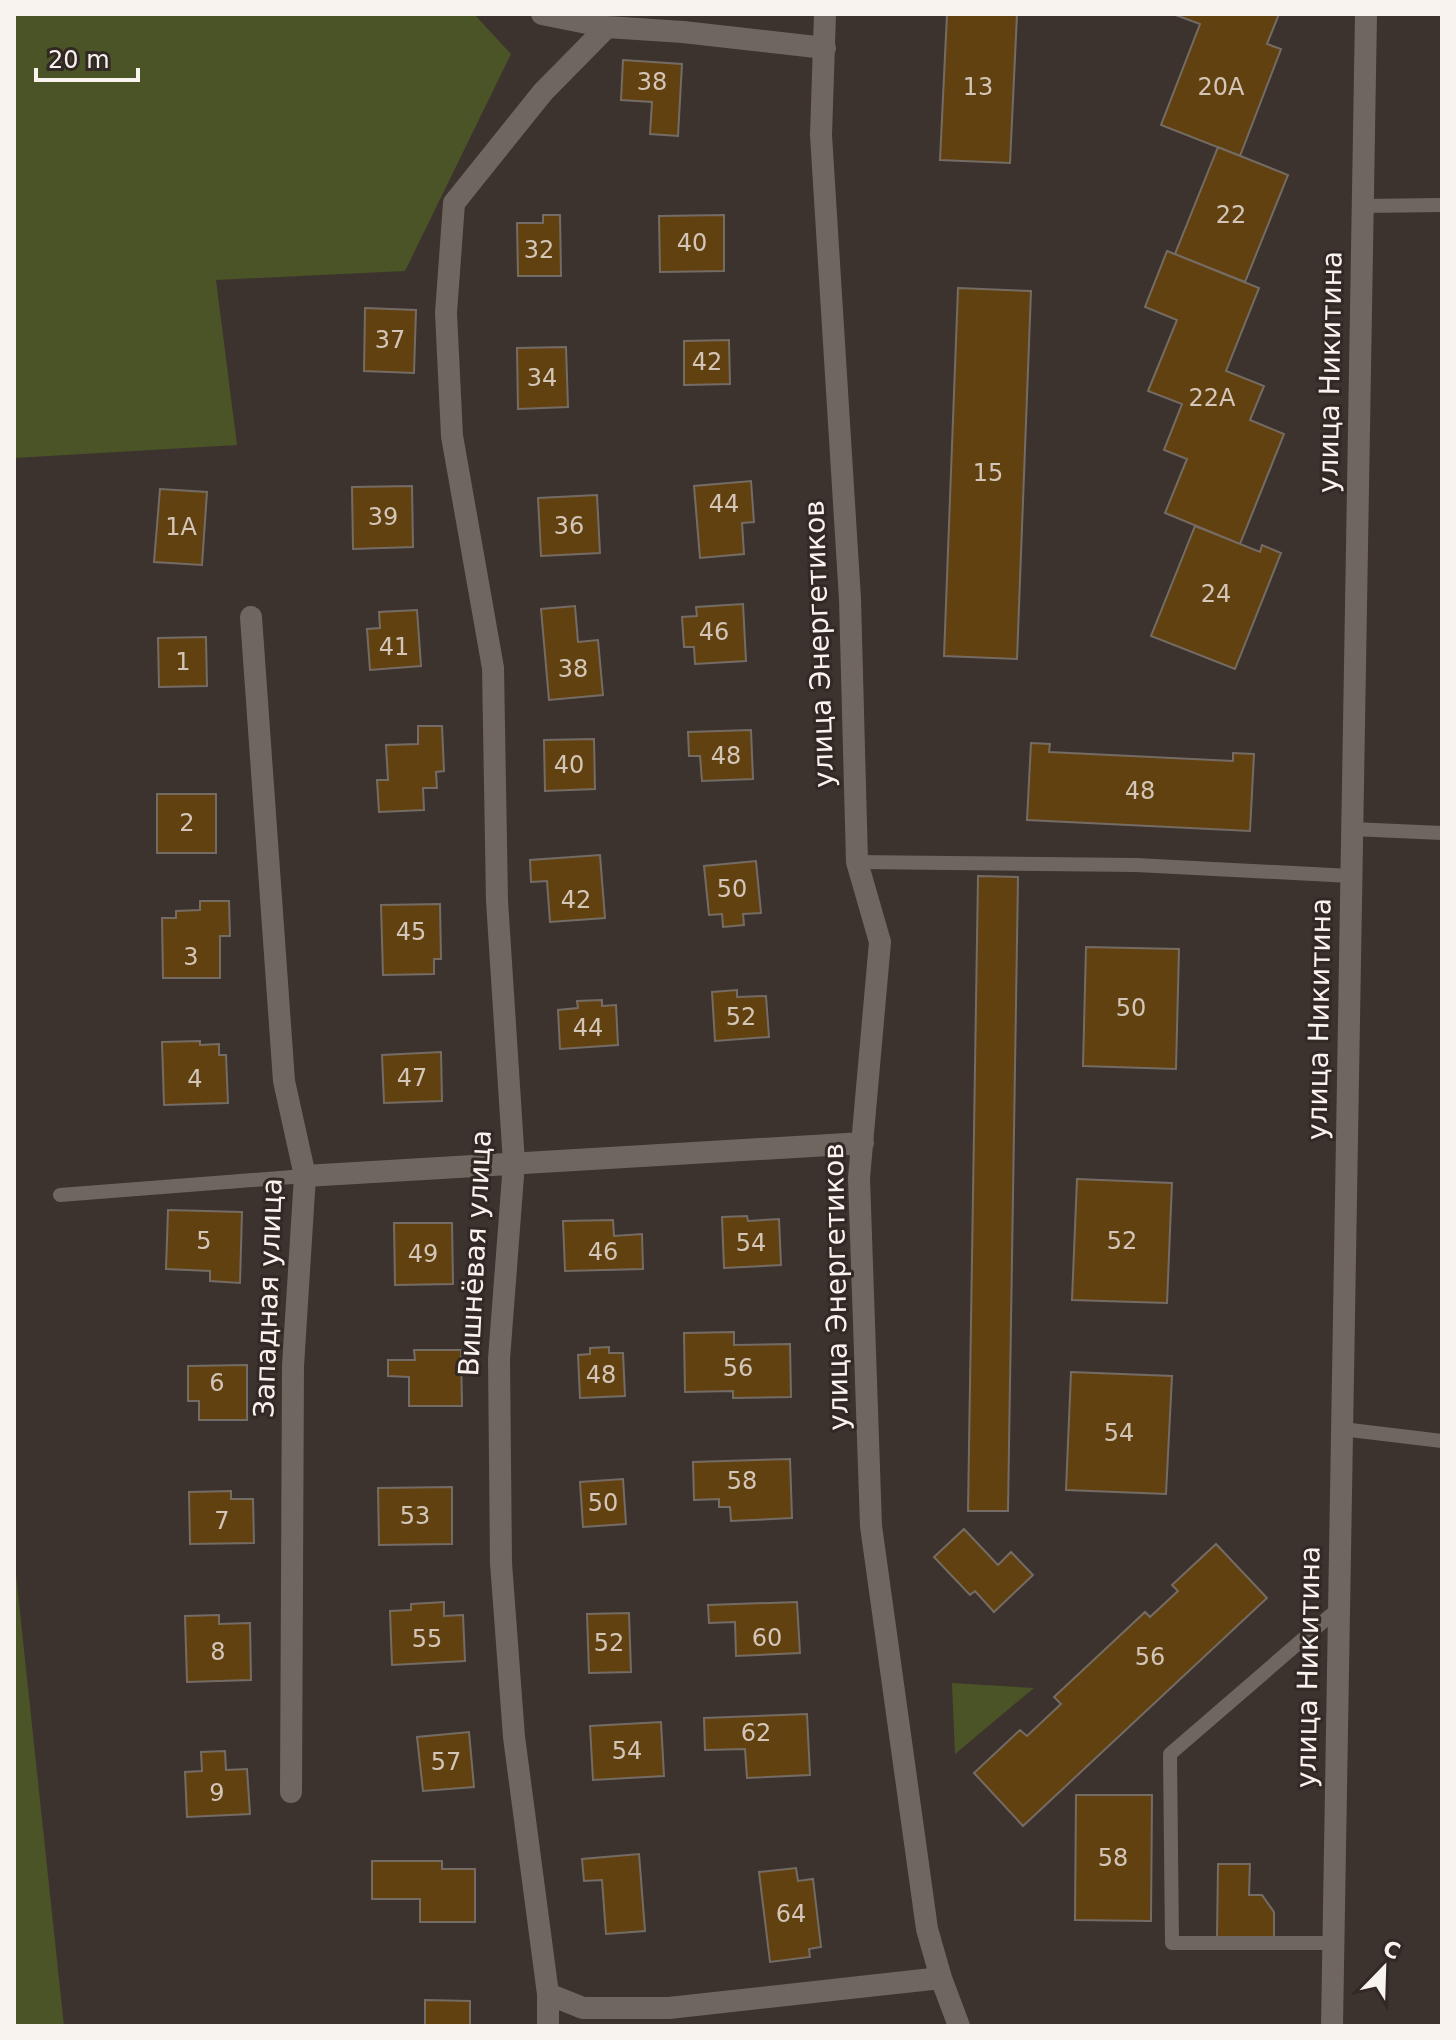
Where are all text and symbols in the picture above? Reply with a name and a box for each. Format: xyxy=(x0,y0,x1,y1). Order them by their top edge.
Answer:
scale bar xyxy=(36,32,138,82)
text: 20 m xyxy=(48,46,110,74)
house number: 38 xyxy=(637,68,667,96)
house number: 13 xyxy=(963,73,993,101)
house number: 20А xyxy=(1198,73,1245,101)
house number: 22 xyxy=(1216,201,1246,229)
house number: 40 xyxy=(677,229,707,257)
house number: 32 xyxy=(524,236,554,264)
street label: улица Никитина xyxy=(1311,251,1349,493)
house number: 37 xyxy=(375,326,405,354)
house number: 42 xyxy=(692,348,722,376)
house number: 34 xyxy=(527,364,557,392)
house number: 22А xyxy=(1189,384,1236,412)
house number: 15 xyxy=(973,459,1003,487)
house number: 44 xyxy=(709,490,739,518)
street label: улица Энергетиков xyxy=(797,500,841,788)
house number: 39 xyxy=(368,503,398,531)
house number: 36 xyxy=(554,512,584,540)
house number: 1А xyxy=(165,513,197,541)
house number: 24 xyxy=(1201,580,1231,608)
house number: 46 xyxy=(699,618,729,646)
house number: 41 xyxy=(379,633,409,661)
house number: 1 xyxy=(175,648,191,676)
house number: 38 xyxy=(558,655,588,683)
house number: 48 xyxy=(711,742,741,770)
house number: 40 xyxy=(554,751,584,779)
house number: 48 xyxy=(1125,777,1155,805)
house number: 2 xyxy=(179,809,195,837)
house number: 50 xyxy=(717,875,747,903)
house number: 42 xyxy=(561,886,591,914)
street label: улица Никитина xyxy=(1300,898,1338,1140)
house number: 45 xyxy=(396,918,426,946)
house number: 3 xyxy=(183,943,199,971)
house number: 50 xyxy=(1116,994,1146,1022)
house number: 52 xyxy=(726,1003,756,1031)
house number: 44 xyxy=(573,1014,603,1042)
house number: 47 xyxy=(397,1064,427,1092)
house number: 4 xyxy=(187,1065,203,1093)
street label: Вишнёвая улица xyxy=(452,1129,498,1377)
street label: улица Энергетиков xyxy=(817,1143,855,1431)
street label: Западная улица xyxy=(247,1177,289,1419)
house number: 5 xyxy=(196,1227,212,1255)
house number: 52 xyxy=(1107,1227,1137,1255)
house number: 54 xyxy=(736,1229,766,1257)
house number: 46 xyxy=(588,1238,618,1266)
house number: 49 xyxy=(408,1240,438,1268)
house number: 56 xyxy=(723,1354,753,1382)
house number: 48 xyxy=(586,1361,616,1389)
house number: 6 xyxy=(209,1369,225,1397)
house number: 54 xyxy=(1104,1419,1134,1447)
house number: 58 xyxy=(727,1467,757,1495)
house number: 50 xyxy=(588,1489,618,1517)
house number: 53 xyxy=(400,1502,430,1530)
house number: 7 xyxy=(214,1507,230,1535)
street label: улица Никитина xyxy=(1289,1546,1327,1788)
house number: 60 xyxy=(752,1624,782,1652)
house number: 55 xyxy=(412,1625,442,1653)
house number: 52 xyxy=(594,1629,624,1657)
house number: 8 xyxy=(210,1638,226,1666)
house number: 56 xyxy=(1135,1643,1165,1671)
house number: 62 xyxy=(741,1719,771,1747)
house number: 54 xyxy=(612,1737,642,1765)
house number: 57 xyxy=(431,1748,461,1776)
house number: 9 xyxy=(209,1779,225,1807)
house number: 58 xyxy=(1098,1844,1128,1872)
house number: 64 xyxy=(776,1900,806,1928)
north arrow xyxy=(1344,1928,1424,2008)
text: С xyxy=(1379,1935,1404,1965)

